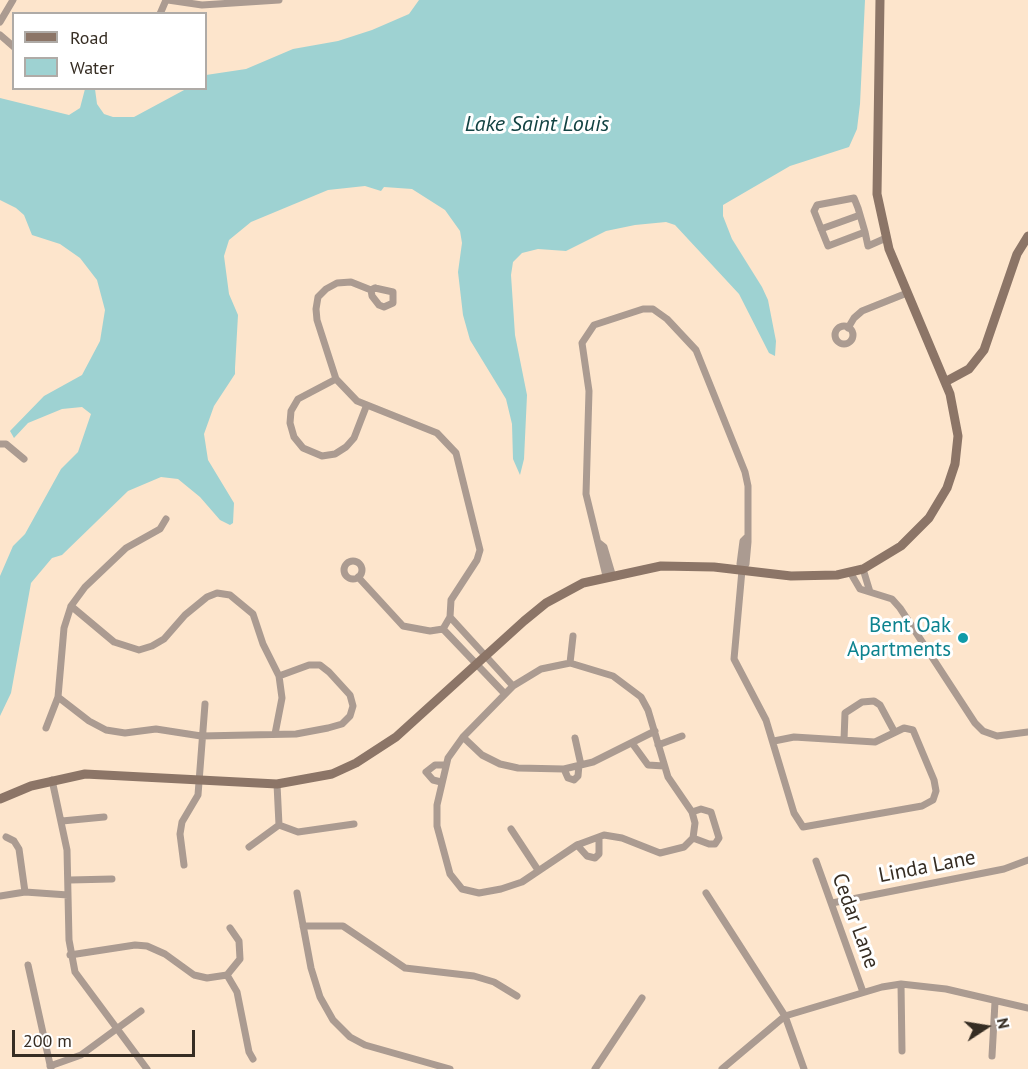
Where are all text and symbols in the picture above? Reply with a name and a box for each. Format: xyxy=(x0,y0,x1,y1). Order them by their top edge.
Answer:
legend xyxy=(12,12,207,90)
text: Road xyxy=(70,26,108,49)
text: Water xyxy=(70,56,114,79)
water label: Lake Saint Louis xyxy=(465,112,609,138)
place label: Bent Oak Apartments xyxy=(847,613,951,663)
marker: Bent Oak Apartments xyxy=(956,631,970,645)
street label: Linda Lane xyxy=(876,845,978,889)
street label: Cedar Lane xyxy=(826,870,884,972)
north arrow xyxy=(956,997,1016,1057)
text: N xyxy=(993,1016,1014,1030)
scale bar xyxy=(15,1018,198,1056)
text: 200 m xyxy=(23,1029,72,1052)

